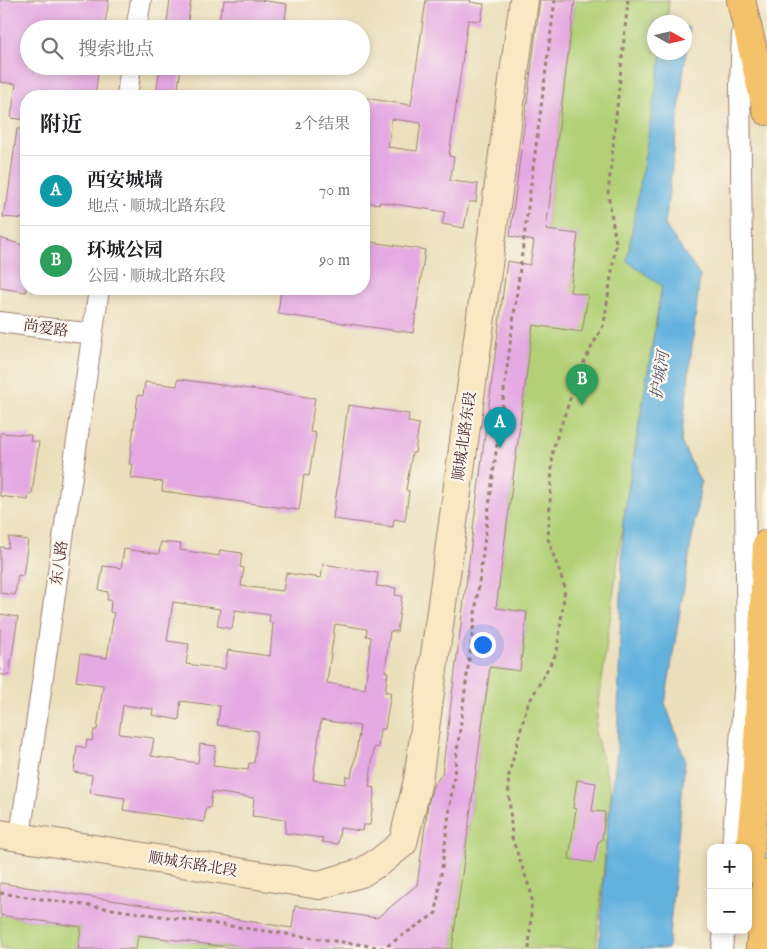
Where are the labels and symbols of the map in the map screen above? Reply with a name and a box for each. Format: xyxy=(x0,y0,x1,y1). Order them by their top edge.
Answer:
north arrow xyxy=(647,15,692,60)
street label: 尚爱路 xyxy=(22,316,70,341)
water label: 护城河 xyxy=(647,347,675,401)
pin: B xyxy=(566,364,598,405)
street label: 顺城北路东段 xyxy=(449,390,480,482)
pin: A xyxy=(484,407,516,448)
street label: 东八路 xyxy=(47,539,72,587)
your location xyxy=(470,632,496,658)
street label: 顺城东路北段 xyxy=(147,848,239,881)

